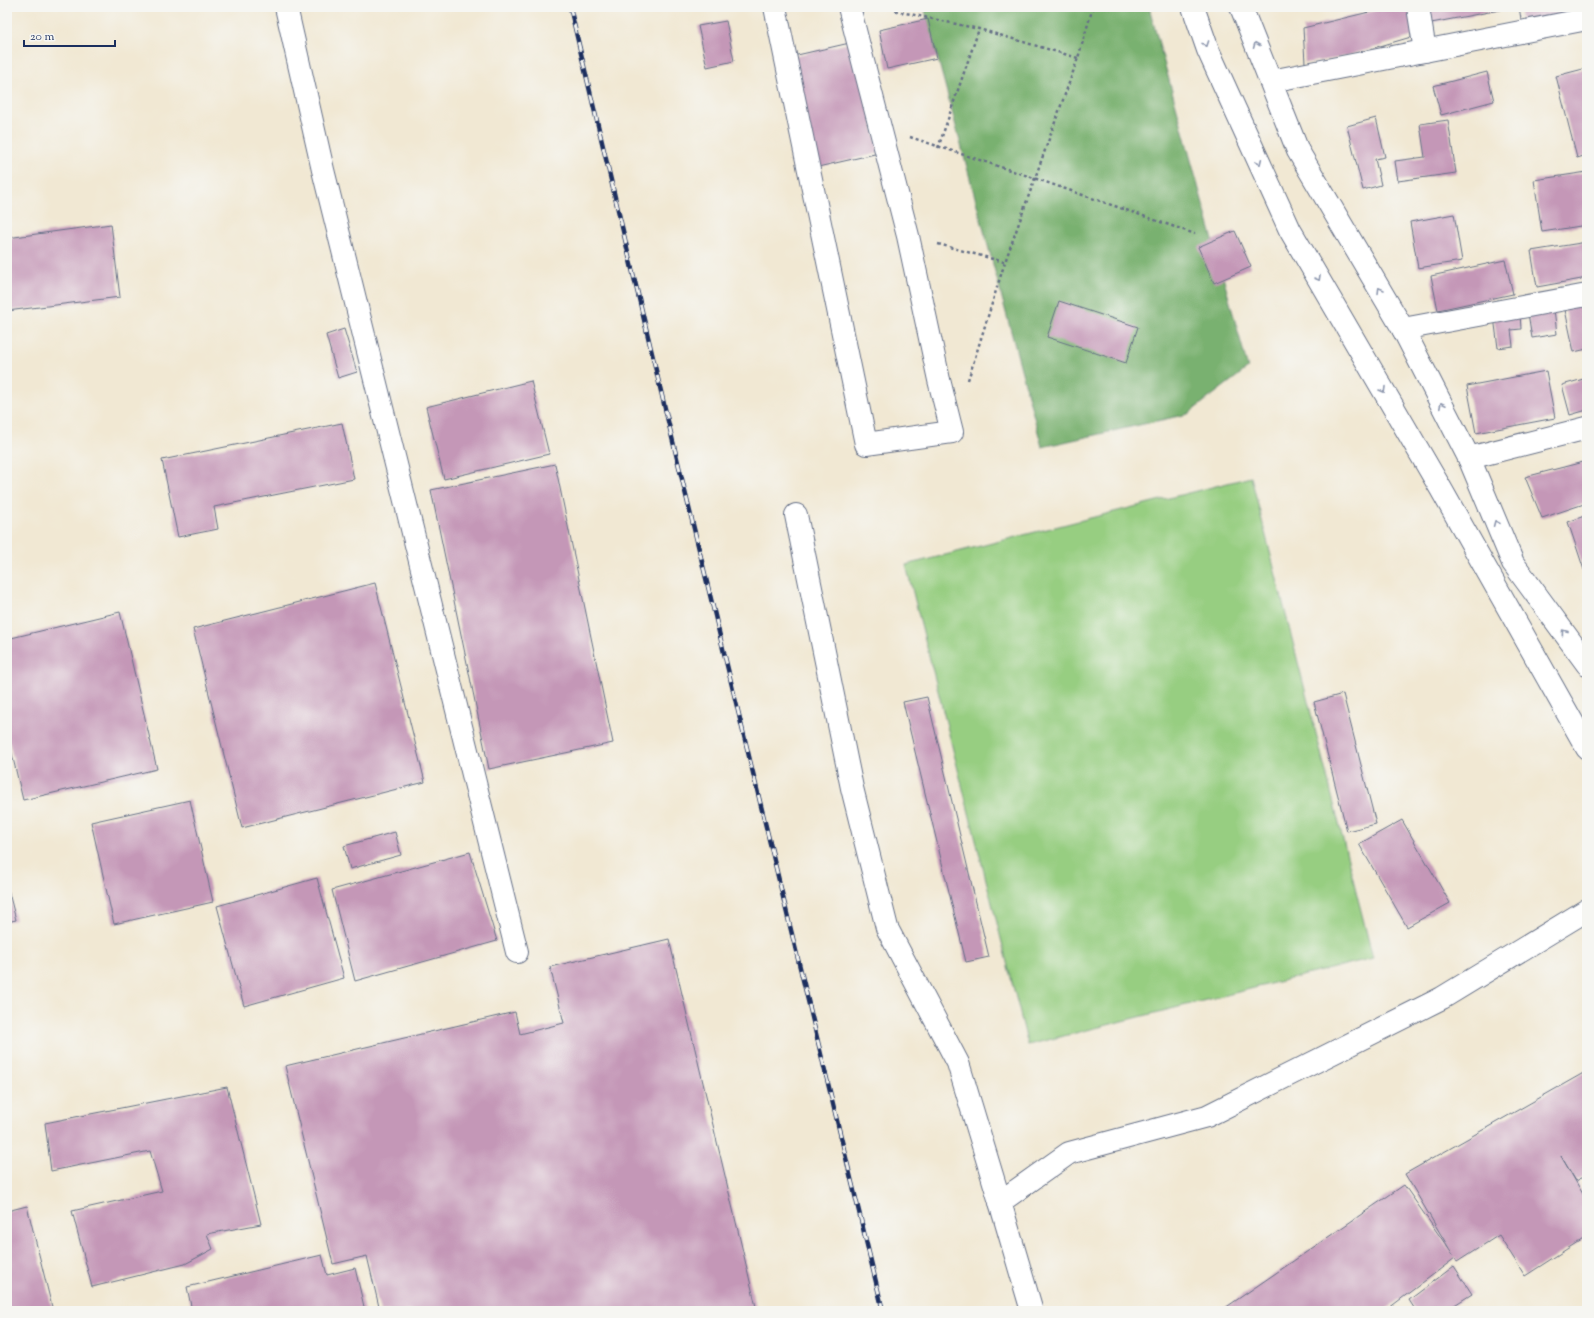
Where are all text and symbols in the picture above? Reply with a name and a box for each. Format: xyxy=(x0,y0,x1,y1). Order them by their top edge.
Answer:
scale bar xyxy=(24,22,115,48)
text: 20 m xyxy=(30,28,55,46)
one-way arrow xyxy=(1201,40,1209,47)
one-way arrow xyxy=(1253,41,1261,48)
one-way arrow xyxy=(1254,158,1262,166)
one-way arrow xyxy=(1313,274,1320,281)
one-way arrow xyxy=(1378,287,1385,294)
one-way arrow xyxy=(1379,386,1386,393)
one-way arrow xyxy=(1439,401,1446,409)
one-way arrow xyxy=(1492,519,1500,526)
one-way arrow xyxy=(1562,630,1569,637)

